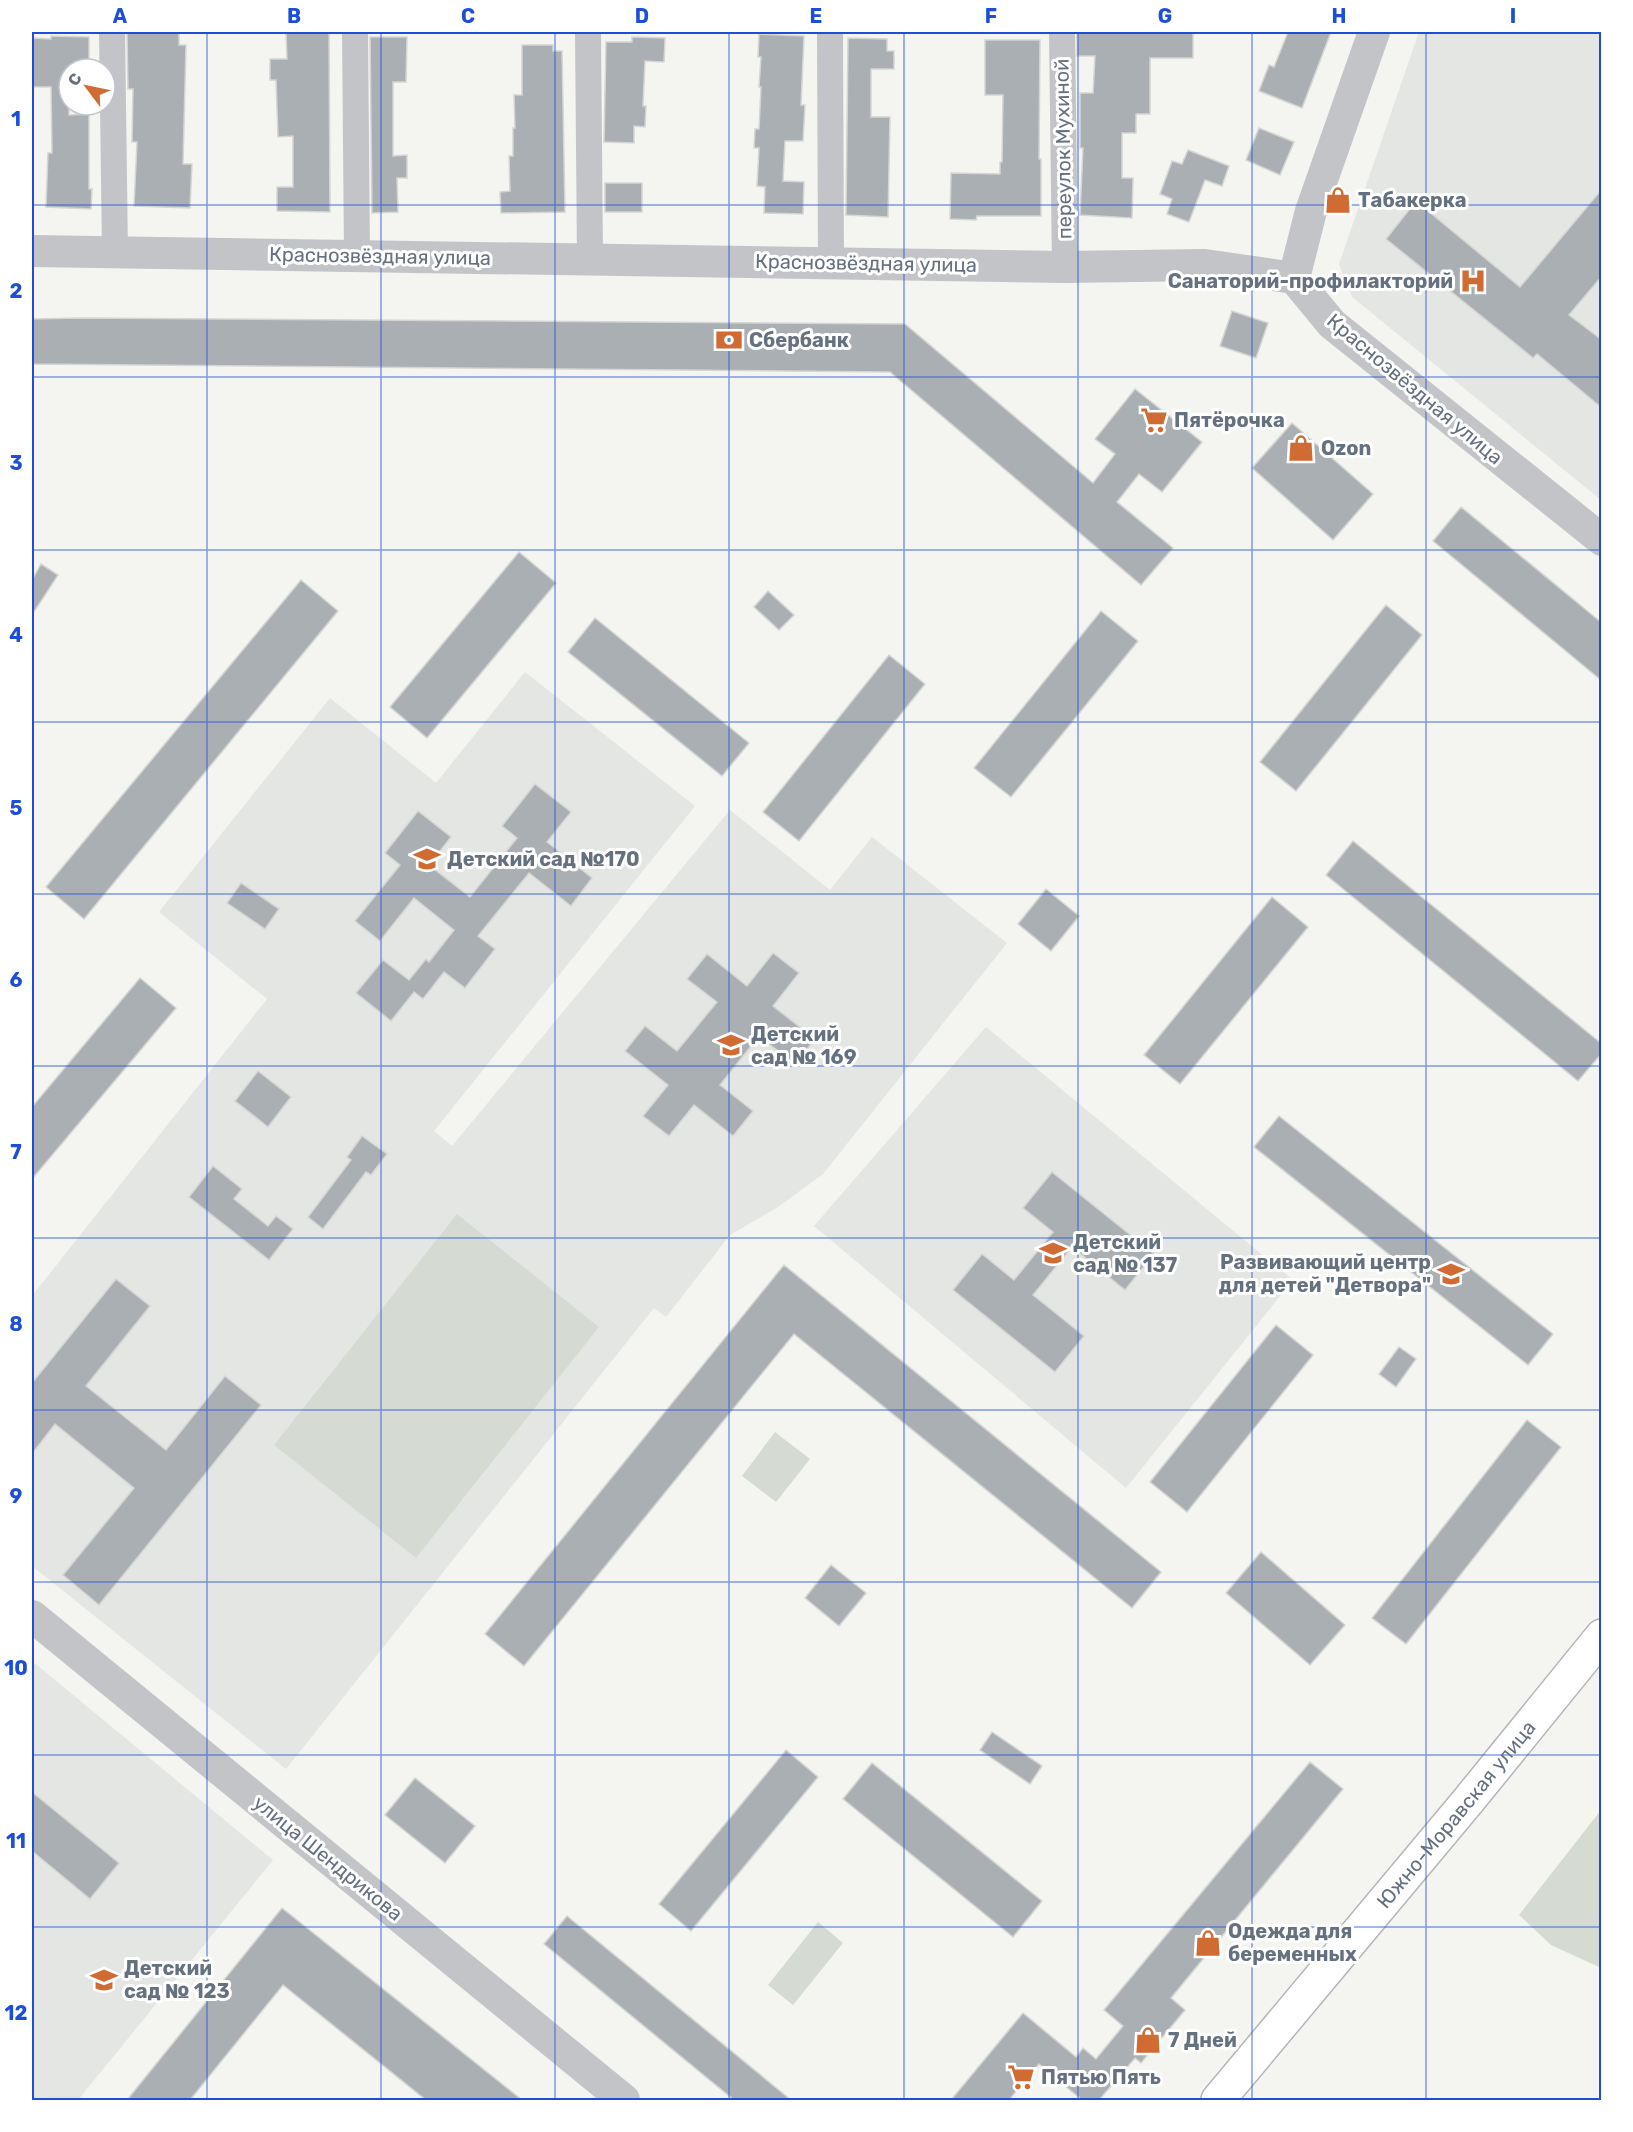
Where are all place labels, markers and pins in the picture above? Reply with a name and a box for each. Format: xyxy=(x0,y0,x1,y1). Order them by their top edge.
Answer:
shop icon: Табакерка xyxy=(1323,185,1353,215)
place label: Табакерка xyxy=(1358,188,1467,212)
hospital icon: Cанаторий-профилакторий xyxy=(1458,266,1488,296)
place label: Cанаторий-профилакторий xyxy=(1168,269,1453,293)
bank icon: Сбербанк xyxy=(714,325,744,355)
place label: Сбербанк xyxy=(749,328,849,352)
supermarket icon: Пятёрочка xyxy=(1139,405,1169,435)
place label: Пятёрочка xyxy=(1174,408,1285,432)
shop icon: Ozon xyxy=(1286,433,1316,463)
place label: Ozon xyxy=(1321,436,1371,460)
school or university icon: Детский сад №170 xyxy=(412,844,442,874)
place label: Детский сад №170 xyxy=(447,847,640,871)
place label: Детский сад № 169 xyxy=(751,1022,857,1069)
school or university icon: Детский сад № 169 xyxy=(716,1030,746,1060)
place label: Детский сад № 137 xyxy=(1073,1230,1177,1277)
school or university icon: Детский сад № 137 xyxy=(1038,1238,1068,1268)
place label: Развивающий центр для детей "Детвора" xyxy=(1219,1250,1431,1297)
school or university icon: Развивающий центр для детей "Детвора" xyxy=(1436,1259,1466,1289)
place label: Одежда для беременных xyxy=(1228,1919,1357,1966)
shop icon: Одежда для беременных xyxy=(1193,1928,1223,1958)
place label: Детский сад № 123 xyxy=(124,1956,230,2003)
school or university icon: Детский сад № 123 xyxy=(89,1965,119,1995)
shop icon: 7 Дней xyxy=(1133,2025,1163,2055)
place label: 7 Дней xyxy=(1168,2028,1237,2052)
supermarket icon: Пятью Пять xyxy=(1006,2062,1036,2092)
place label: Пятью Пять xyxy=(1041,2065,1161,2089)

